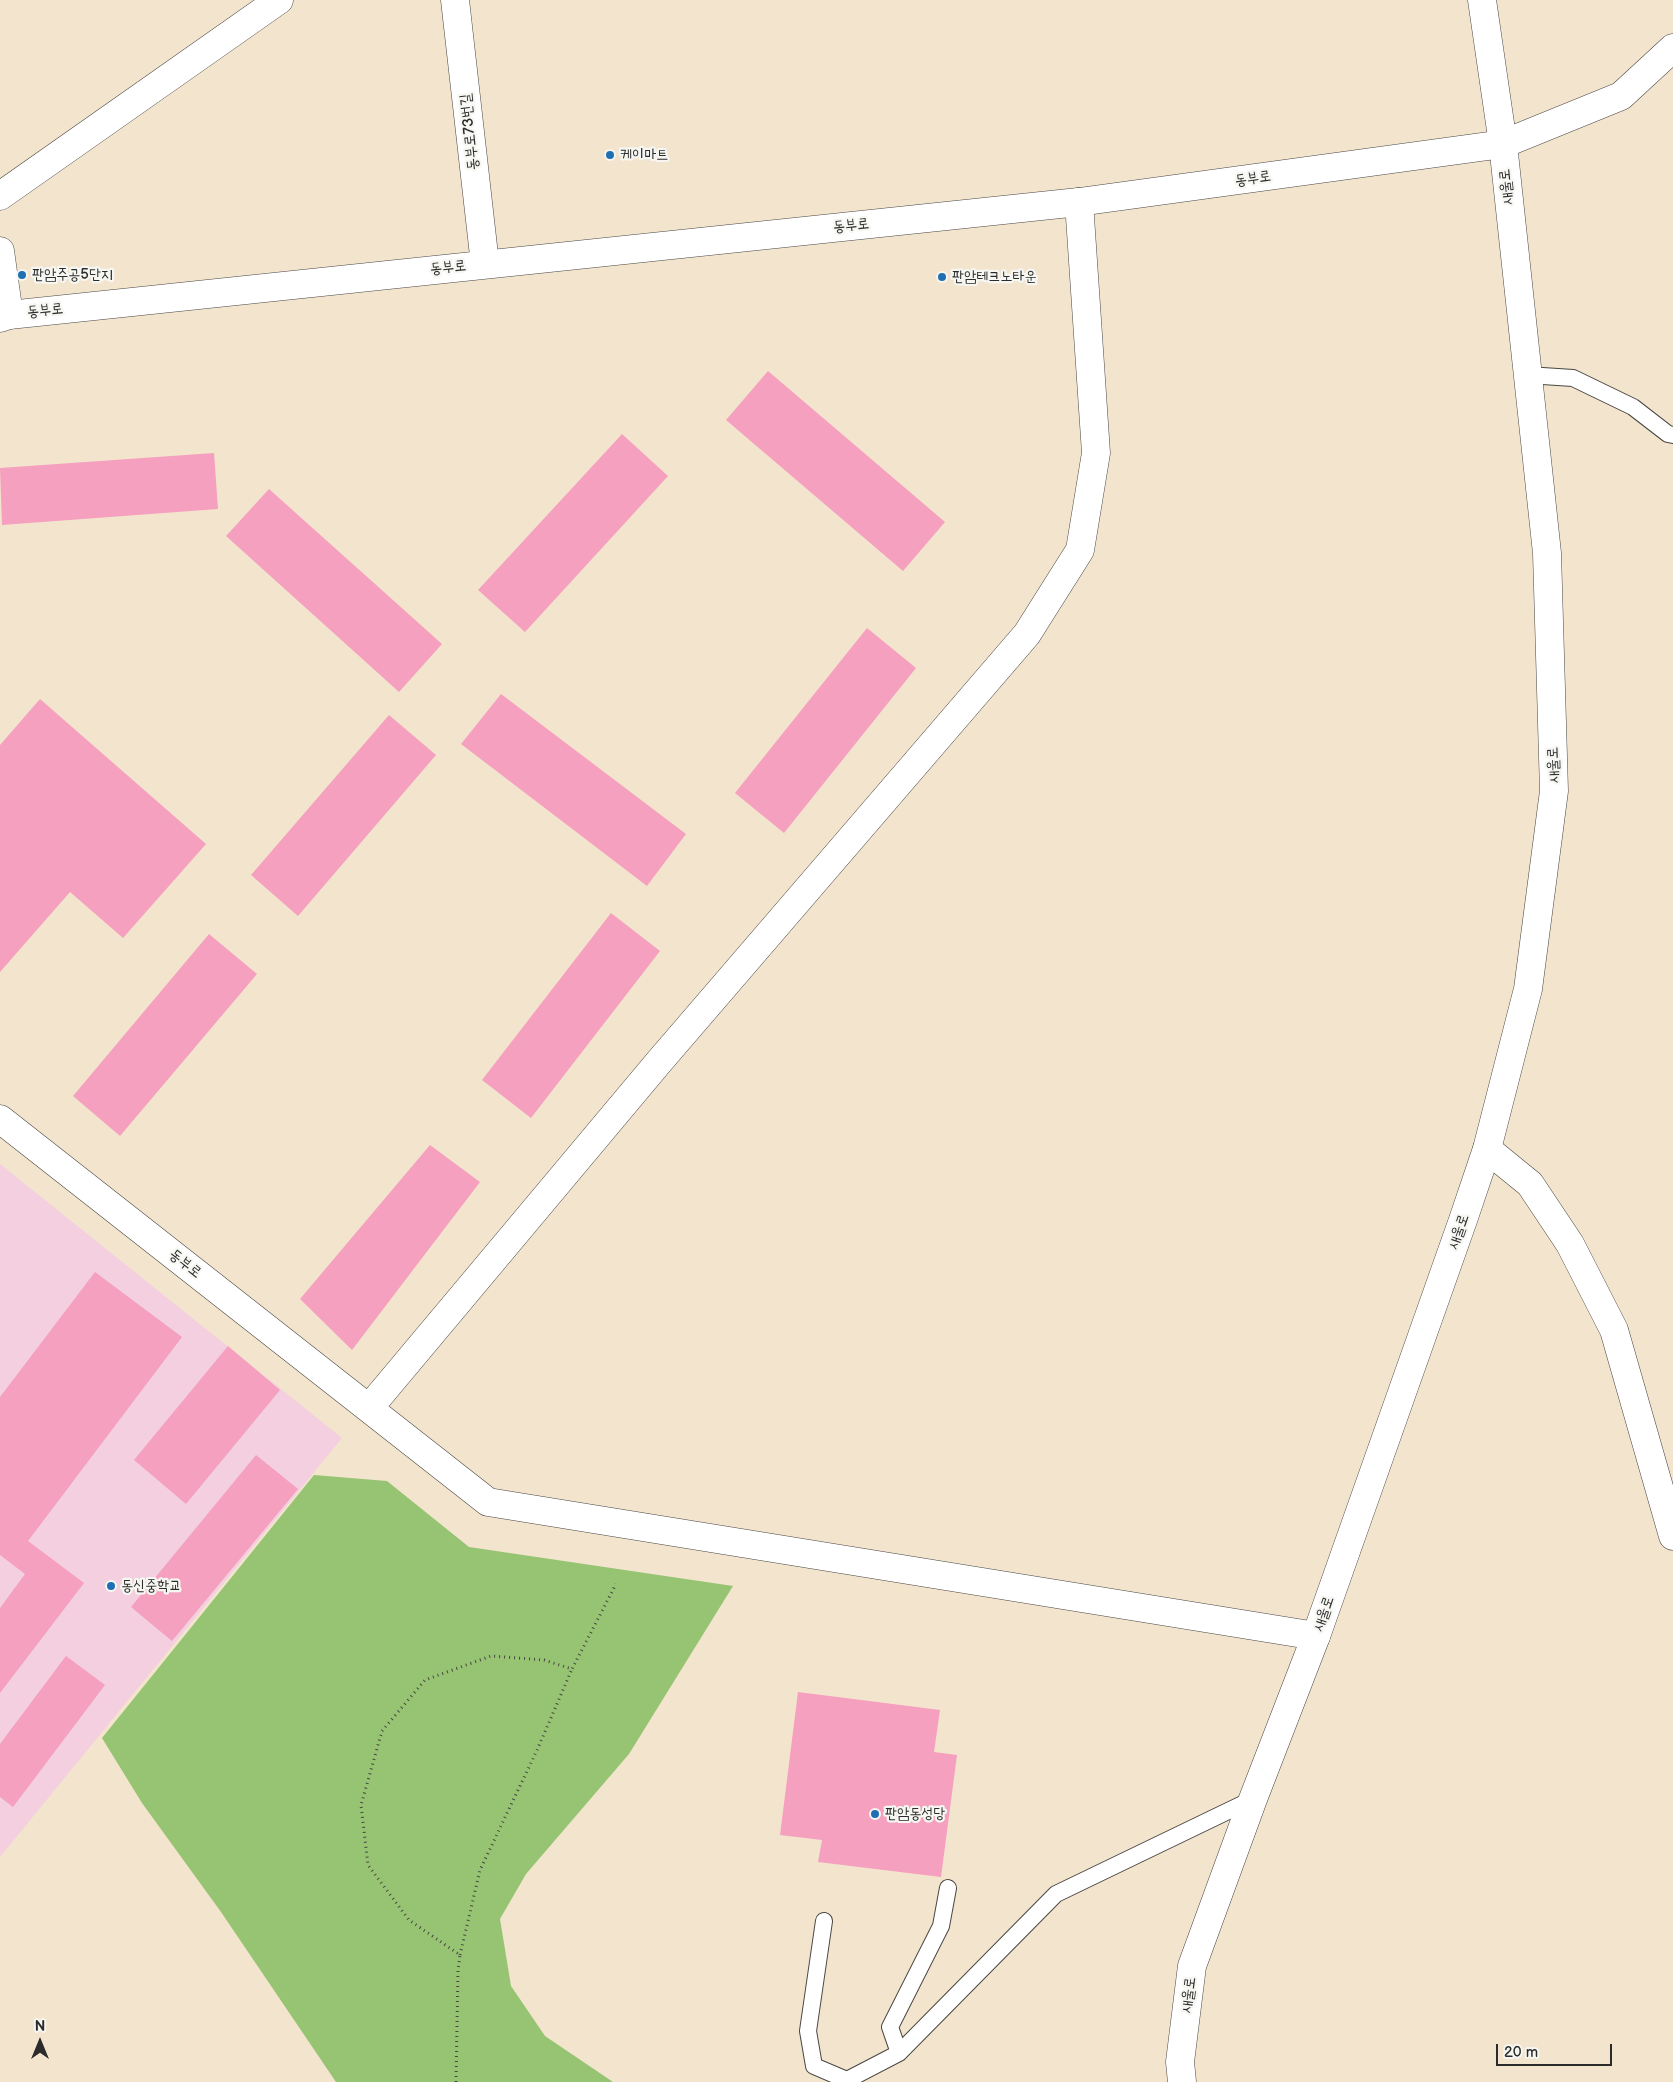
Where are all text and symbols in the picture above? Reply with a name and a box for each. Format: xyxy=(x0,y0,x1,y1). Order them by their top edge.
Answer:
street label: 동부로73번길 xyxy=(457,93,483,171)
place label: 케이마트 xyxy=(620,146,668,164)
marker: 케이마트 xyxy=(604,149,616,161)
street label: 동부로 xyxy=(1234,168,1272,190)
street label: 새울로 xyxy=(1496,168,1518,206)
street label: 동부로 xyxy=(832,215,870,237)
street label: 동부로 xyxy=(429,257,467,279)
place label: 판암주공5단지 xyxy=(32,266,113,284)
place label: 판암테크노타운 xyxy=(952,268,1036,286)
marker: 판암주공5단지 xyxy=(16,269,28,281)
marker: 판암테크노타운 xyxy=(936,271,948,283)
street label: 동부로 xyxy=(26,300,64,322)
street label: 새울로 xyxy=(1544,747,1564,783)
street label: 새울로 xyxy=(1445,1212,1473,1252)
street label: 동부로 xyxy=(165,1246,205,1282)
place label: 동신중학교 xyxy=(121,1577,181,1595)
marker: 동신중학교 xyxy=(105,1580,117,1592)
street label: 새울로 xyxy=(1310,1594,1338,1634)
place label: 판암동성당 xyxy=(885,1805,945,1823)
marker: 판암동성당 xyxy=(869,1808,881,1820)
street label: 새울로 xyxy=(1178,1976,1200,2014)
north arrow xyxy=(15,2017,65,2067)
text: N xyxy=(35,2018,45,2035)
scale bar xyxy=(1498,2034,1614,2066)
text: 20 m xyxy=(1504,2043,1538,2062)

